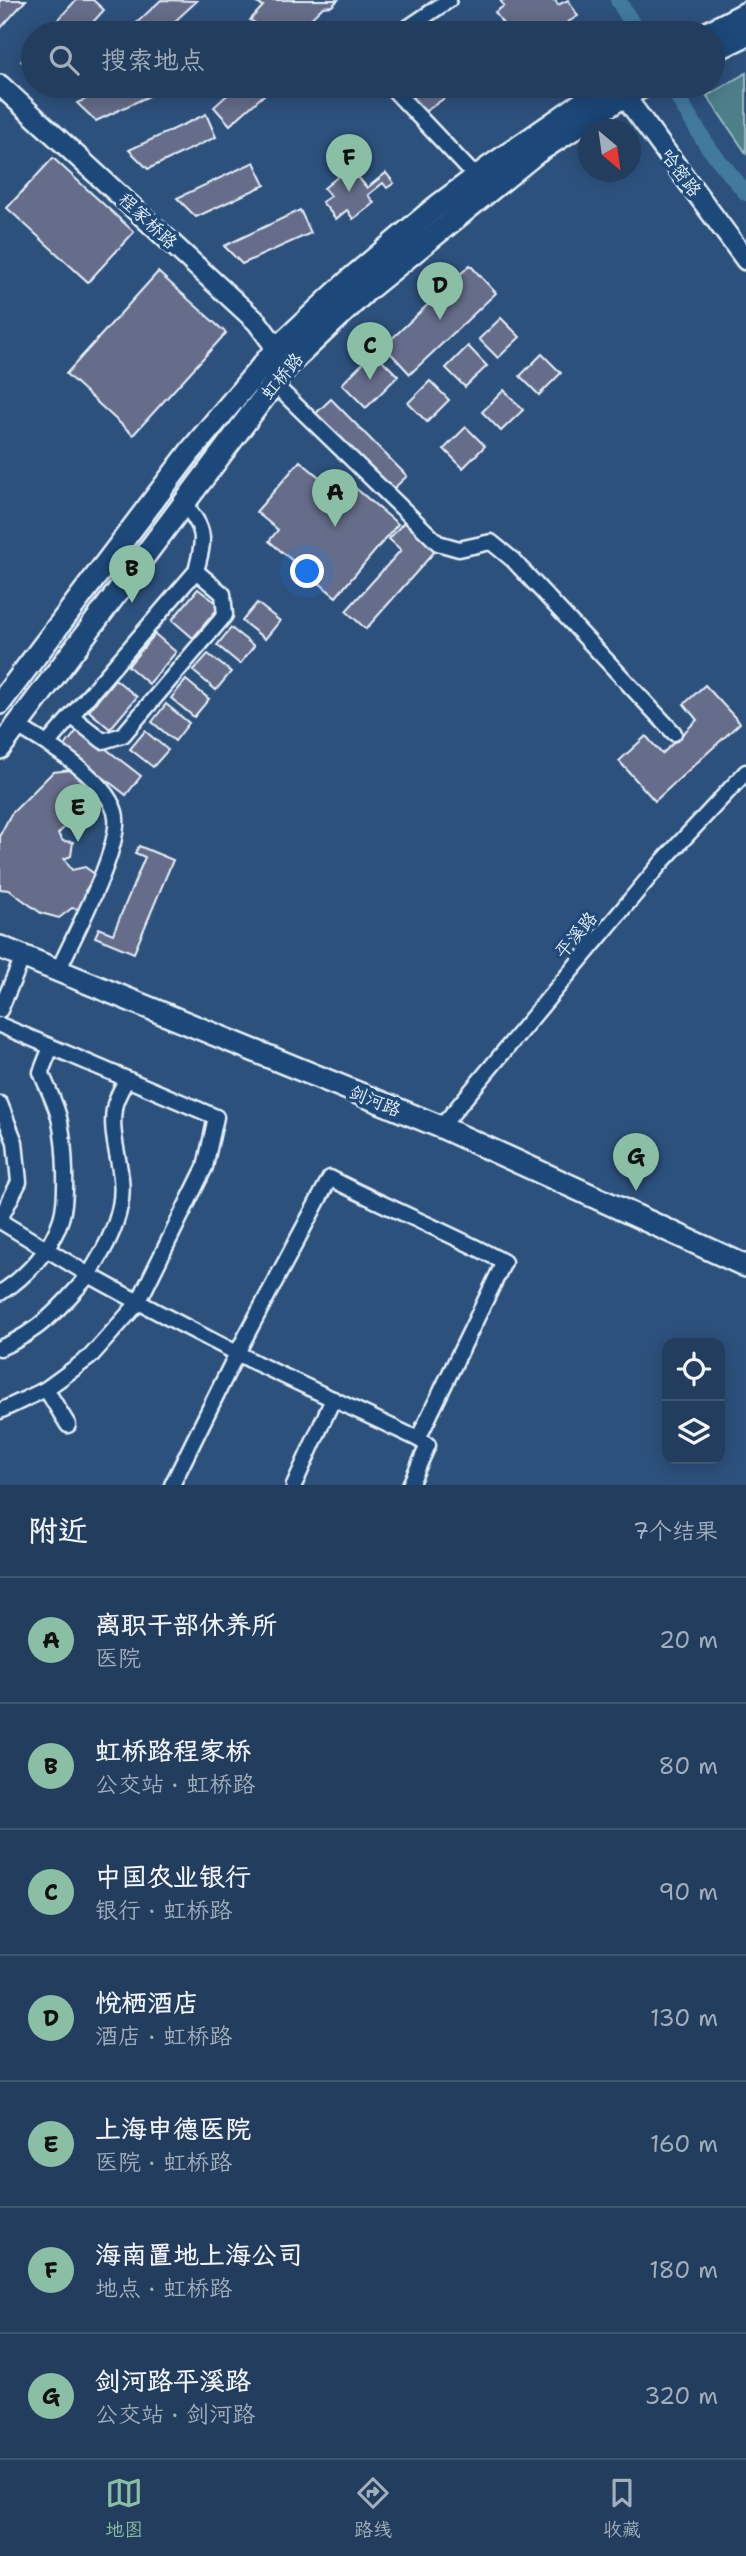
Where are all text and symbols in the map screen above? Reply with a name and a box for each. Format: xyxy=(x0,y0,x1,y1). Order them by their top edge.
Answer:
search box xyxy=(21,21,725,98)
icon: search xyxy=(45,41,83,79)
text: 搜索地点 xyxy=(101,42,205,77)
north arrow xyxy=(578,119,641,182)
pin: F xyxy=(326,134,372,192)
street label: 哈密路 xyxy=(655,144,707,202)
street label: 程家桥路 xyxy=(113,188,183,254)
pin: D xyxy=(417,262,463,320)
pin: C xyxy=(347,322,393,380)
street label: 虹桥路 xyxy=(255,348,309,404)
pin: A xyxy=(312,469,358,527)
pin: B xyxy=(109,545,155,603)
your location xyxy=(290,554,324,588)
pin: E xyxy=(55,784,101,842)
street label: 平溪路 xyxy=(549,907,603,963)
street label: 剑河路 xyxy=(345,1080,405,1122)
pin: G xyxy=(613,1133,659,1191)
map controls xyxy=(662,1338,725,1464)
button: locate xyxy=(662,1338,725,1401)
button: layers xyxy=(662,1401,725,1464)
text: 附近 xyxy=(28,1510,88,1551)
text: 7个结果 xyxy=(633,1516,718,1546)
text: 离职干部休养所 xyxy=(95,1607,277,1642)
text: A xyxy=(42,1625,60,1655)
text: 20 m xyxy=(659,1625,718,1655)
text: 医院 xyxy=(95,1643,141,1673)
text: 虹桥路程家桥 xyxy=(95,1733,251,1768)
text: B xyxy=(44,1751,58,1781)
text: 80 m xyxy=(659,1751,718,1781)
text: 公交站 · 虹桥路 xyxy=(95,1769,255,1799)
text: 中国农业银行 xyxy=(95,1859,251,1894)
text: C xyxy=(44,1877,58,1907)
text: 90 m xyxy=(658,1877,718,1907)
text: 银行 · 虹桥路 xyxy=(95,1895,232,1925)
text: 悦栖酒店 xyxy=(95,1985,199,2020)
text: D xyxy=(43,2003,59,2033)
text: 130 m xyxy=(650,2003,718,2033)
text: 酒店 · 虹桥路 xyxy=(95,2021,232,2051)
text: 上海申德医院 xyxy=(95,2111,251,2146)
text: E xyxy=(43,2129,59,2159)
text: 160 m xyxy=(650,2129,718,2159)
text: 医院 · 虹桥路 xyxy=(95,2147,232,2177)
text: 海南置地上海公司 xyxy=(95,2237,303,2272)
text: F xyxy=(44,2255,58,2285)
text: 180 m xyxy=(649,2255,718,2285)
text: 地点 · 虹桥路 xyxy=(95,2273,232,2303)
text: 剑河路平溪路 xyxy=(95,2363,251,2398)
text: G xyxy=(42,2381,60,2411)
text: 320 m xyxy=(644,2381,718,2411)
text: 公交站 · 剑河路 xyxy=(95,2399,255,2429)
tab: 地图 xyxy=(105,2474,143,2542)
tab: 路线 xyxy=(354,2474,392,2542)
tab: 收藏 xyxy=(603,2474,641,2542)

